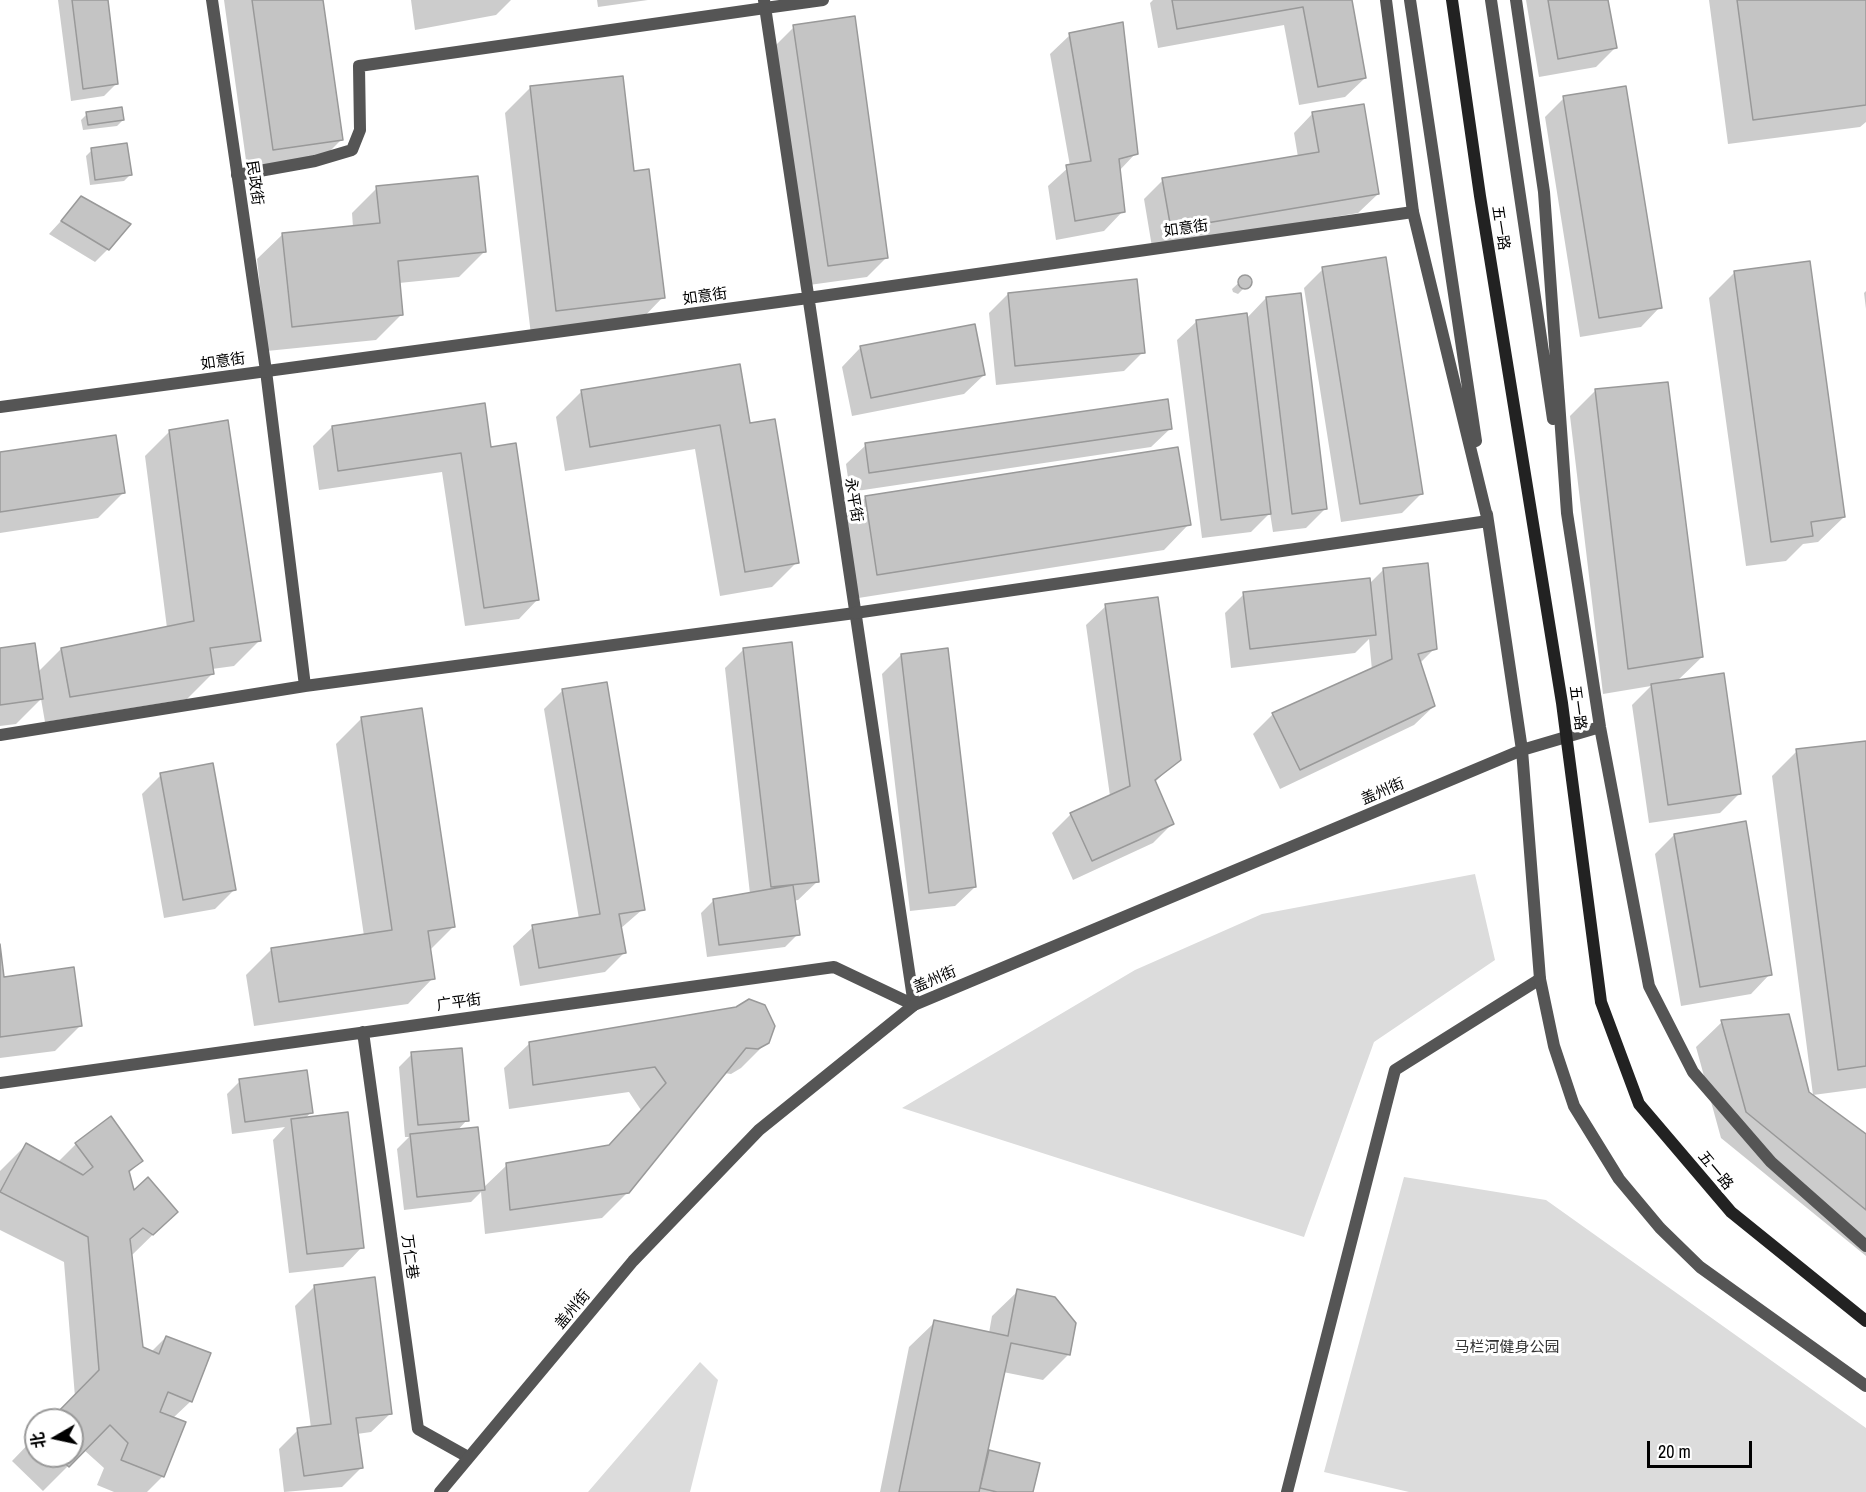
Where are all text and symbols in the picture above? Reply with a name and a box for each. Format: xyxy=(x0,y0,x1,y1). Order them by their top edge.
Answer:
street label: 民政街 xyxy=(242,159,266,207)
street label: 五一路 xyxy=(1488,204,1512,252)
street label: 如意街 xyxy=(1162,217,1210,241)
street label: 如意街 xyxy=(681,285,729,309)
street label: 如意街 xyxy=(199,350,247,374)
street label: 永平街 xyxy=(841,476,865,524)
street label: 五一路 xyxy=(1565,684,1589,732)
street label: 盖州街 xyxy=(1359,775,1407,809)
street label: 盖州街 xyxy=(911,963,959,997)
street label: 广平街 xyxy=(435,991,483,1015)
street label: 五一路 xyxy=(1694,1148,1736,1194)
street label: 万仁巷 xyxy=(397,1233,421,1281)
street label: 盖州街 xyxy=(552,1287,594,1333)
park label: 马栏河健身公园 xyxy=(1455,1339,1559,1357)
north arrow xyxy=(24,1408,84,1468)
scale bar xyxy=(1650,1429,1755,1467)
text: 北 xyxy=(26,1431,50,1450)
text: 20 m xyxy=(1658,1439,1691,1464)

